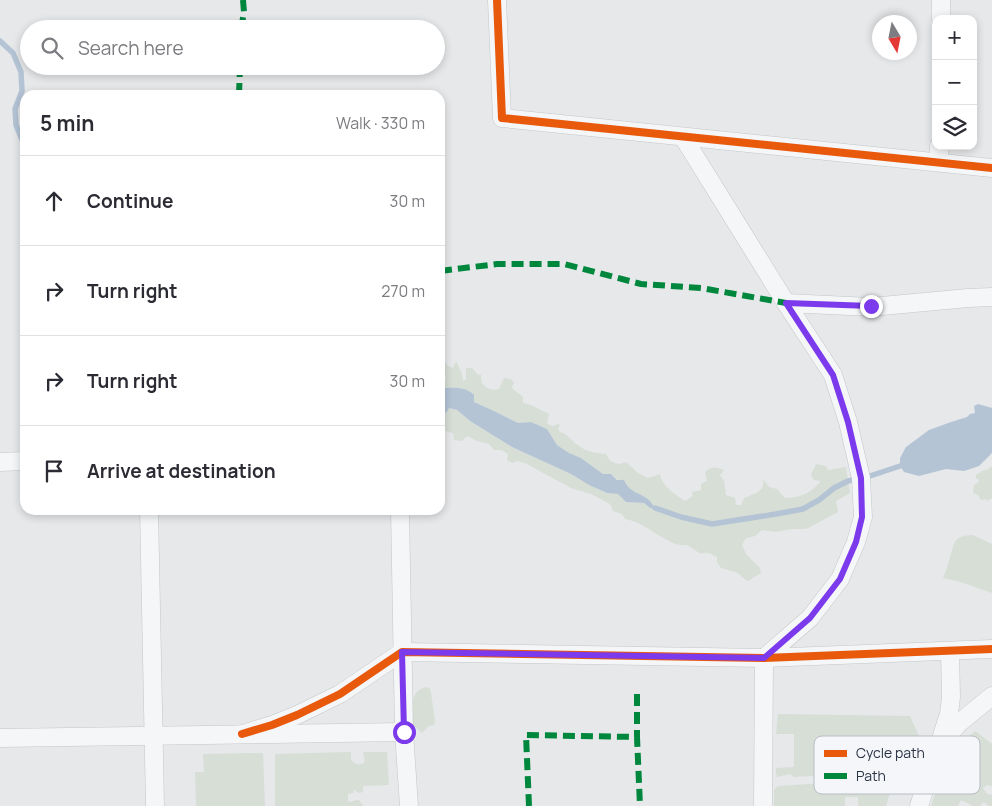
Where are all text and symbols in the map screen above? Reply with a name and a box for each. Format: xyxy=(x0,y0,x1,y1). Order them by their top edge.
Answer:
north arrow xyxy=(872,15,917,60)
map controls xyxy=(932,15,977,150)
button: + xyxy=(932,15,977,60)
search box xyxy=(20,20,445,75)
icon: search xyxy=(38,34,66,62)
text: Search here xyxy=(78,35,184,61)
button: − xyxy=(932,60,977,105)
button: layers xyxy=(932,105,977,150)
text: 5 min xyxy=(40,109,94,137)
text: Walk · 330 m xyxy=(336,112,425,134)
icon: ahead xyxy=(40,187,68,215)
text: Continue xyxy=(87,188,173,214)
text: 30 m xyxy=(390,190,425,212)
icon: right xyxy=(40,277,68,305)
text: Turn right xyxy=(87,278,177,304)
text: 270 m xyxy=(381,280,425,302)
route end xyxy=(860,295,883,318)
icon: right xyxy=(40,367,68,395)
text: Turn right xyxy=(87,368,177,394)
text: 30 m xyxy=(390,370,425,392)
icon: arrive xyxy=(40,457,68,485)
text: Arrive at destination xyxy=(87,458,276,484)
route start xyxy=(393,721,416,744)
legend xyxy=(814,736,980,794)
text: Cycle path xyxy=(856,743,925,762)
text: Path xyxy=(856,766,886,785)

